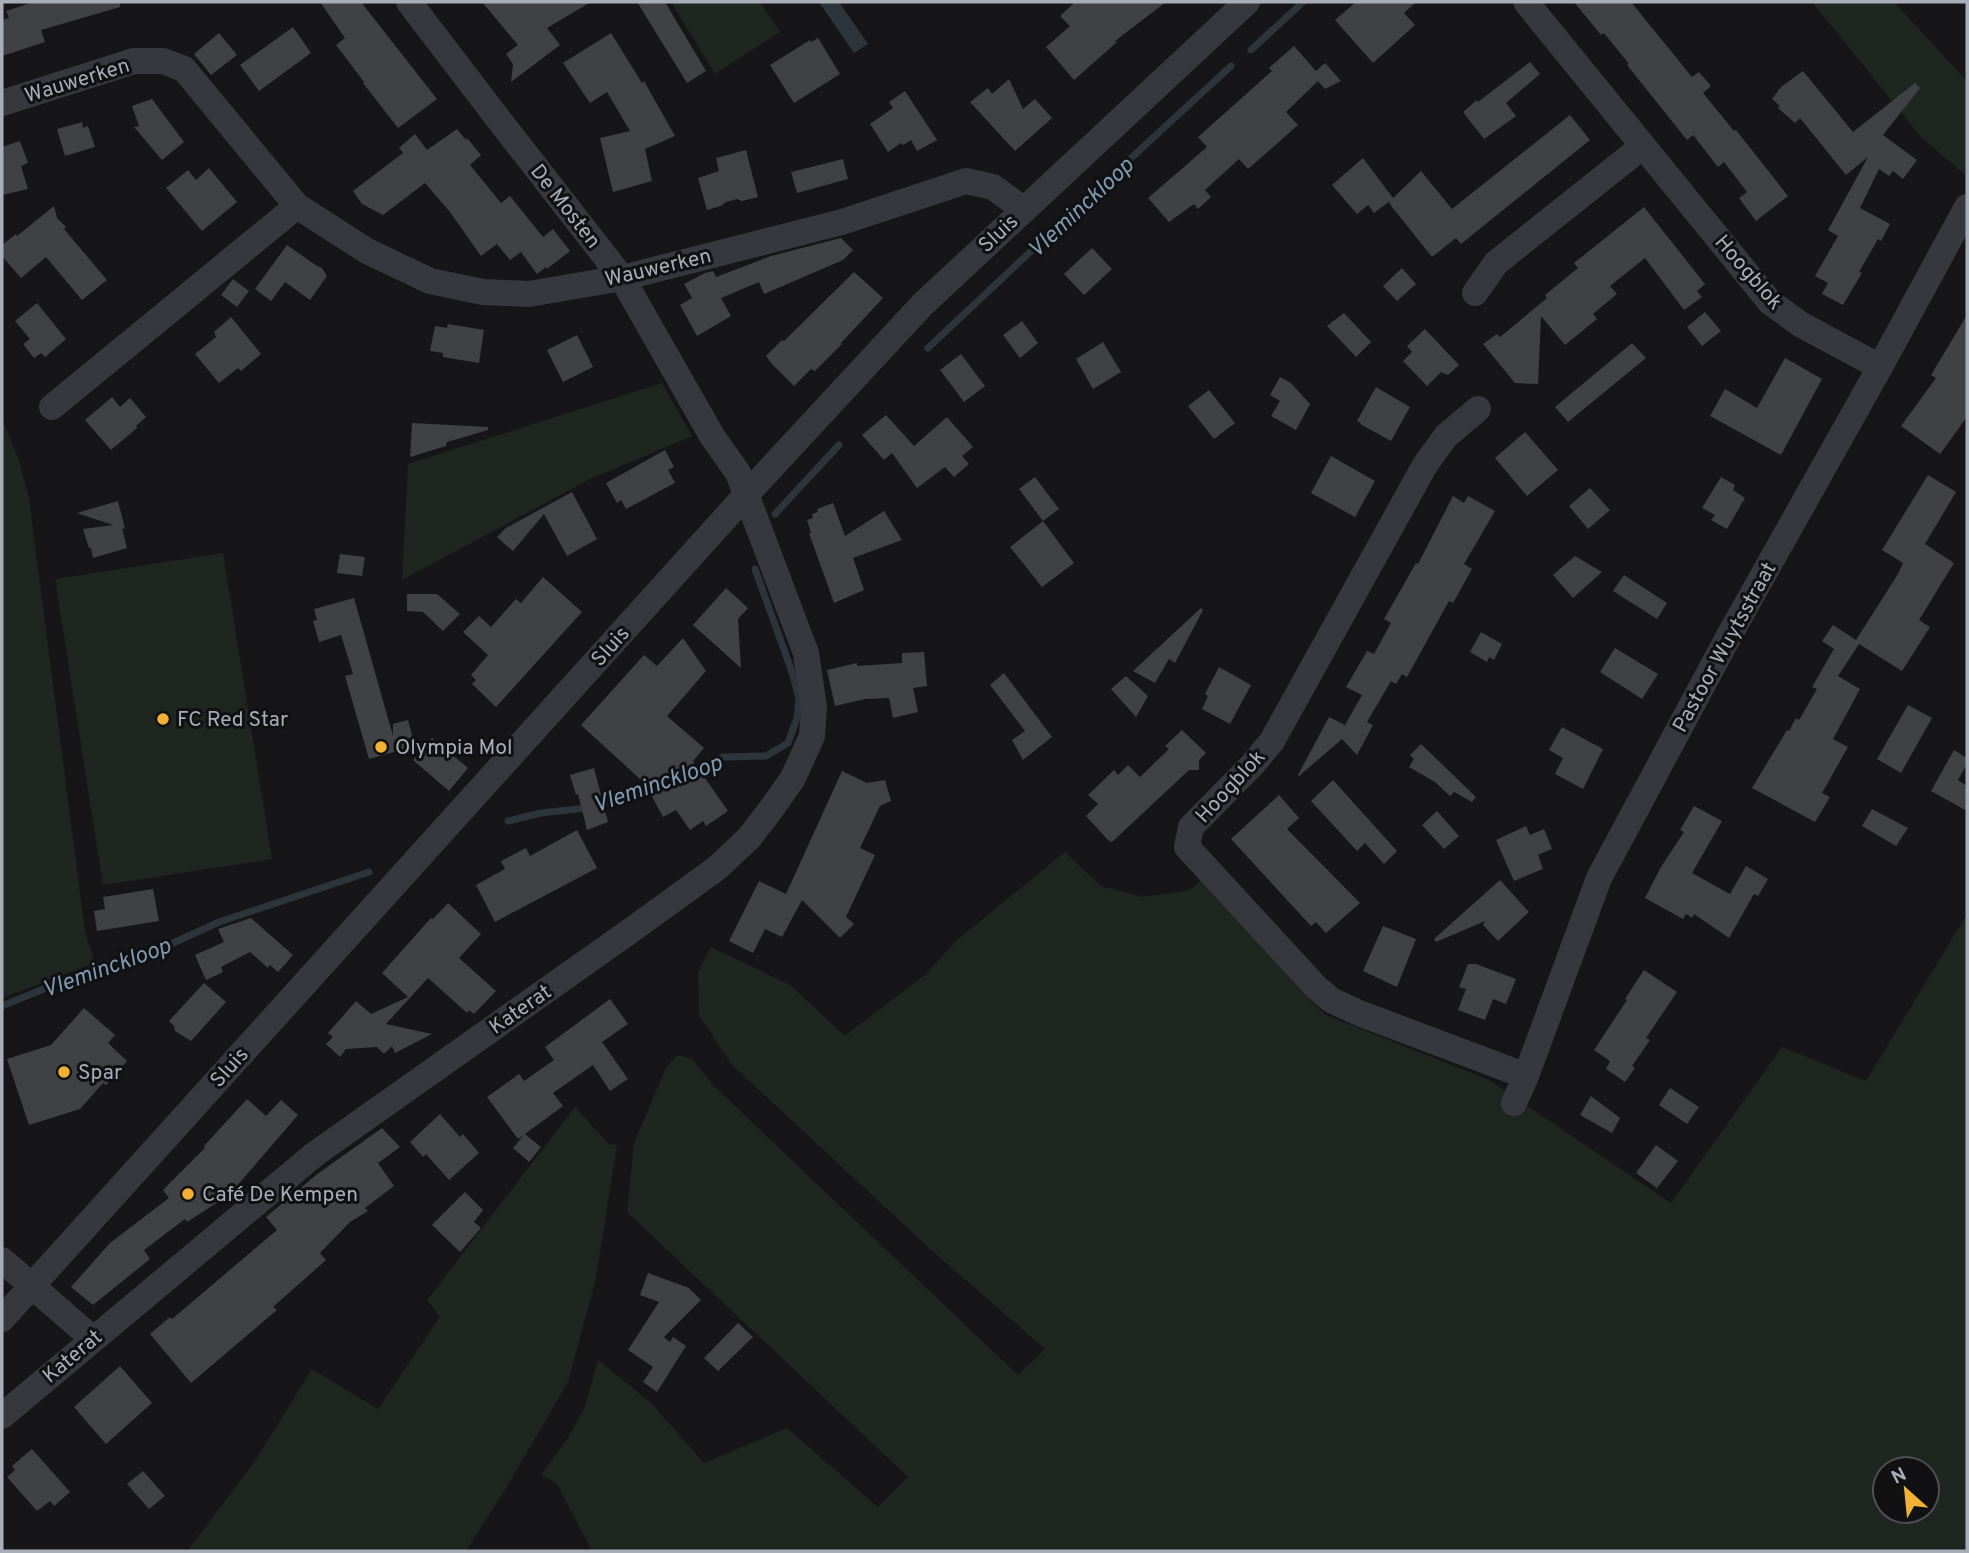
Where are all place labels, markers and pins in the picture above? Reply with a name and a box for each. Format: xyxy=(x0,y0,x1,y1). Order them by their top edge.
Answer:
place label: FC Red Star xyxy=(177,707,288,734)
marker: FC Red Star xyxy=(155,711,171,727)
place label: Olympia Mol xyxy=(395,735,513,762)
marker: Olympia Mol xyxy=(373,739,389,755)
place label: Spar xyxy=(78,1060,122,1087)
marker: Spar xyxy=(56,1064,72,1080)
place label: Café De Kempen xyxy=(202,1182,358,1209)
marker: Café De Kempen xyxy=(180,1186,196,1202)

